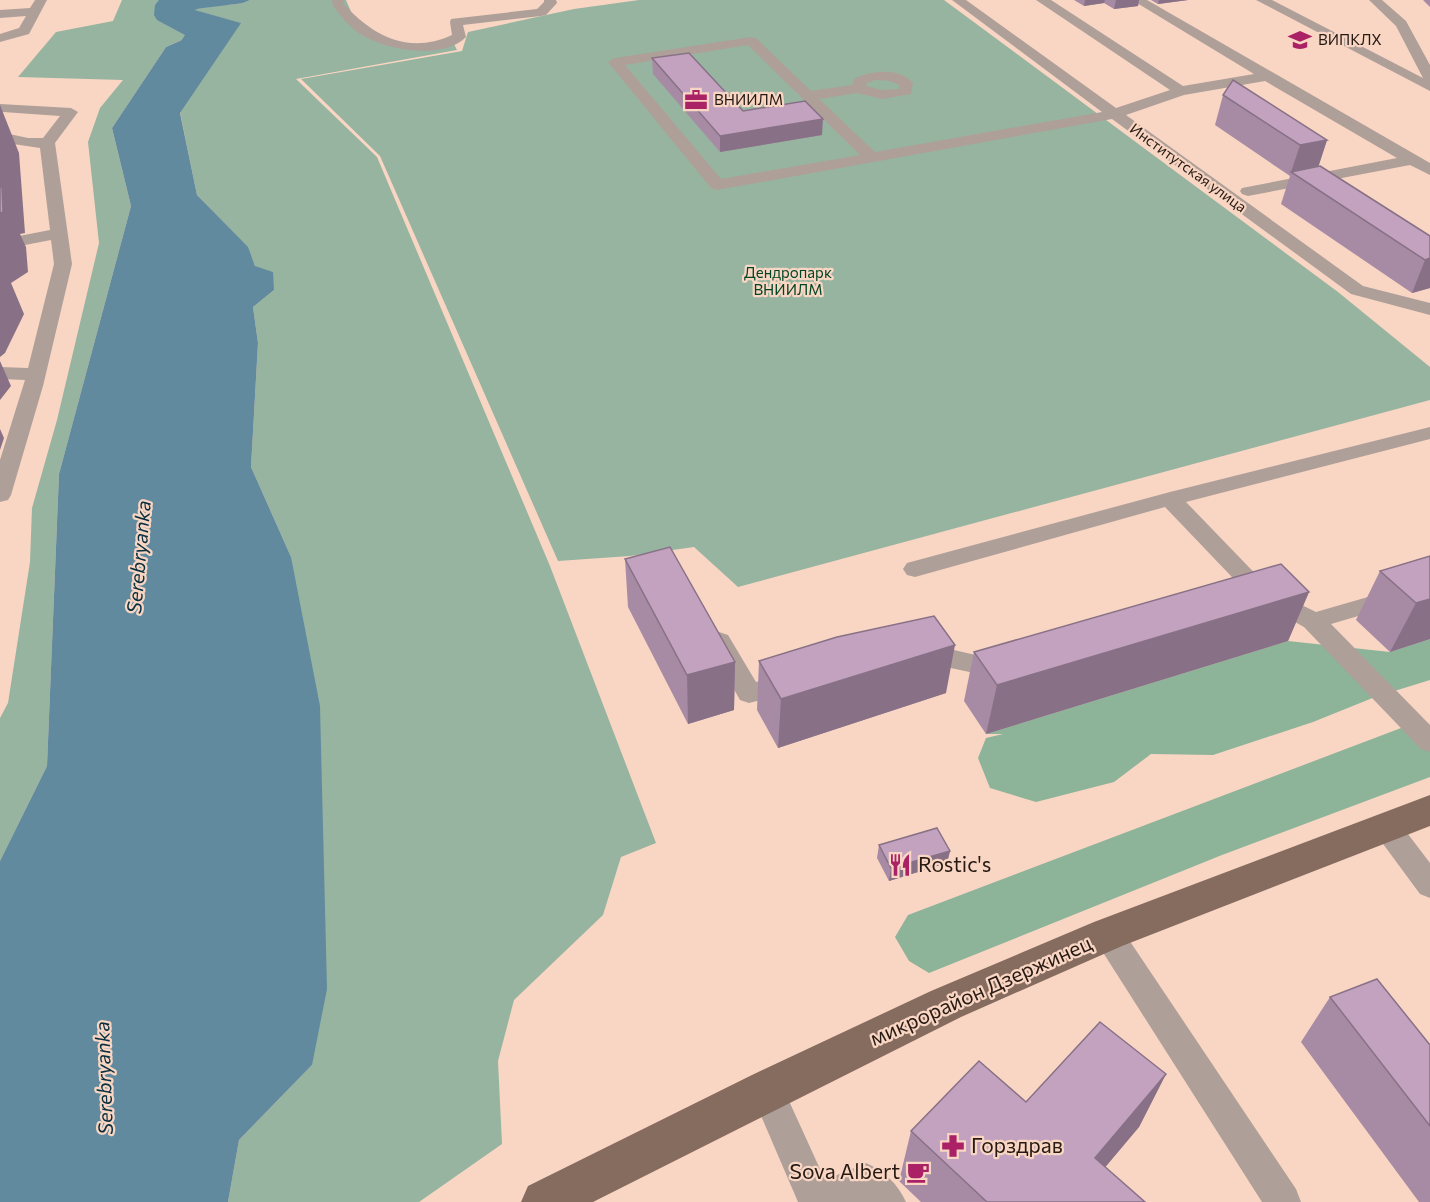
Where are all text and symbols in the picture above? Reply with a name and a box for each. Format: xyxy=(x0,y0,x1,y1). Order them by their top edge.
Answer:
school or university icon: ВИПКЛХ xyxy=(1287,27,1313,53)
place label: ВИПКЛХ xyxy=(1318,30,1382,48)
office icon: ВНИИЛМ xyxy=(683,87,709,113)
place label: ВНИИЛМ xyxy=(714,90,783,108)
street label: Институтская улица xyxy=(1127,119,1250,216)
park label: Дендропарк ВНИИЛМ xyxy=(744,263,832,298)
water label: Serebryanka xyxy=(121,499,155,615)
place label: Rostic's xyxy=(918,851,991,876)
restaurant icon: Rostic's xyxy=(887,852,913,878)
street label: микрорайон Дзержинец xyxy=(866,929,1095,1050)
water label: Serebryanka xyxy=(89,1021,117,1135)
place label: Горздрав xyxy=(971,1132,1063,1157)
pharmacy icon: Горздрав xyxy=(940,1133,966,1159)
place label: Sova Albert xyxy=(790,1158,900,1183)
cafe icon: Sova Albert xyxy=(905,1159,931,1185)

